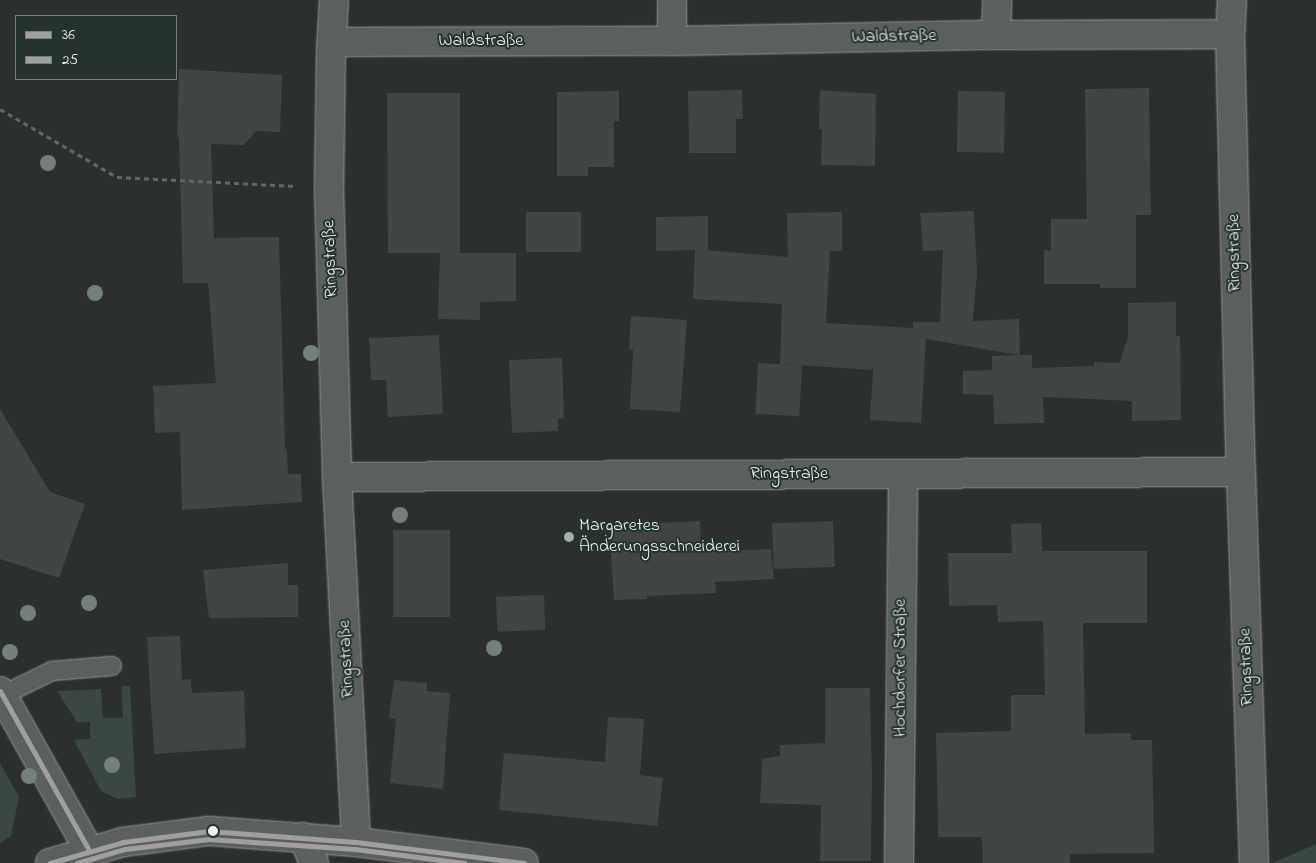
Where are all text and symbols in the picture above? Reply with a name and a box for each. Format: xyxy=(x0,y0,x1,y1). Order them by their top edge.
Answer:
legend xyxy=(15,15,178,80)
text: 36 xyxy=(62,24,75,46)
street label: Waldstraße xyxy=(851,25,937,49)
street label: Waldstraße xyxy=(439,30,523,52)
text: 25 xyxy=(62,49,78,71)
street label: Ringstraße xyxy=(1224,214,1246,292)
street label: Ringstraße xyxy=(319,220,343,298)
street label: Ringstraße xyxy=(750,463,828,485)
place label: Margaretes Änderungsschneiderei xyxy=(579,516,740,558)
marker: Margaretes Änderungsschneiderei xyxy=(563,531,575,543)
street label: Hochdorfer Straße xyxy=(890,599,912,737)
street label: Ringstraße xyxy=(334,619,360,699)
street label: Ringstraße xyxy=(1235,628,1259,706)
unlabelled marker xyxy=(208,826,218,836)

